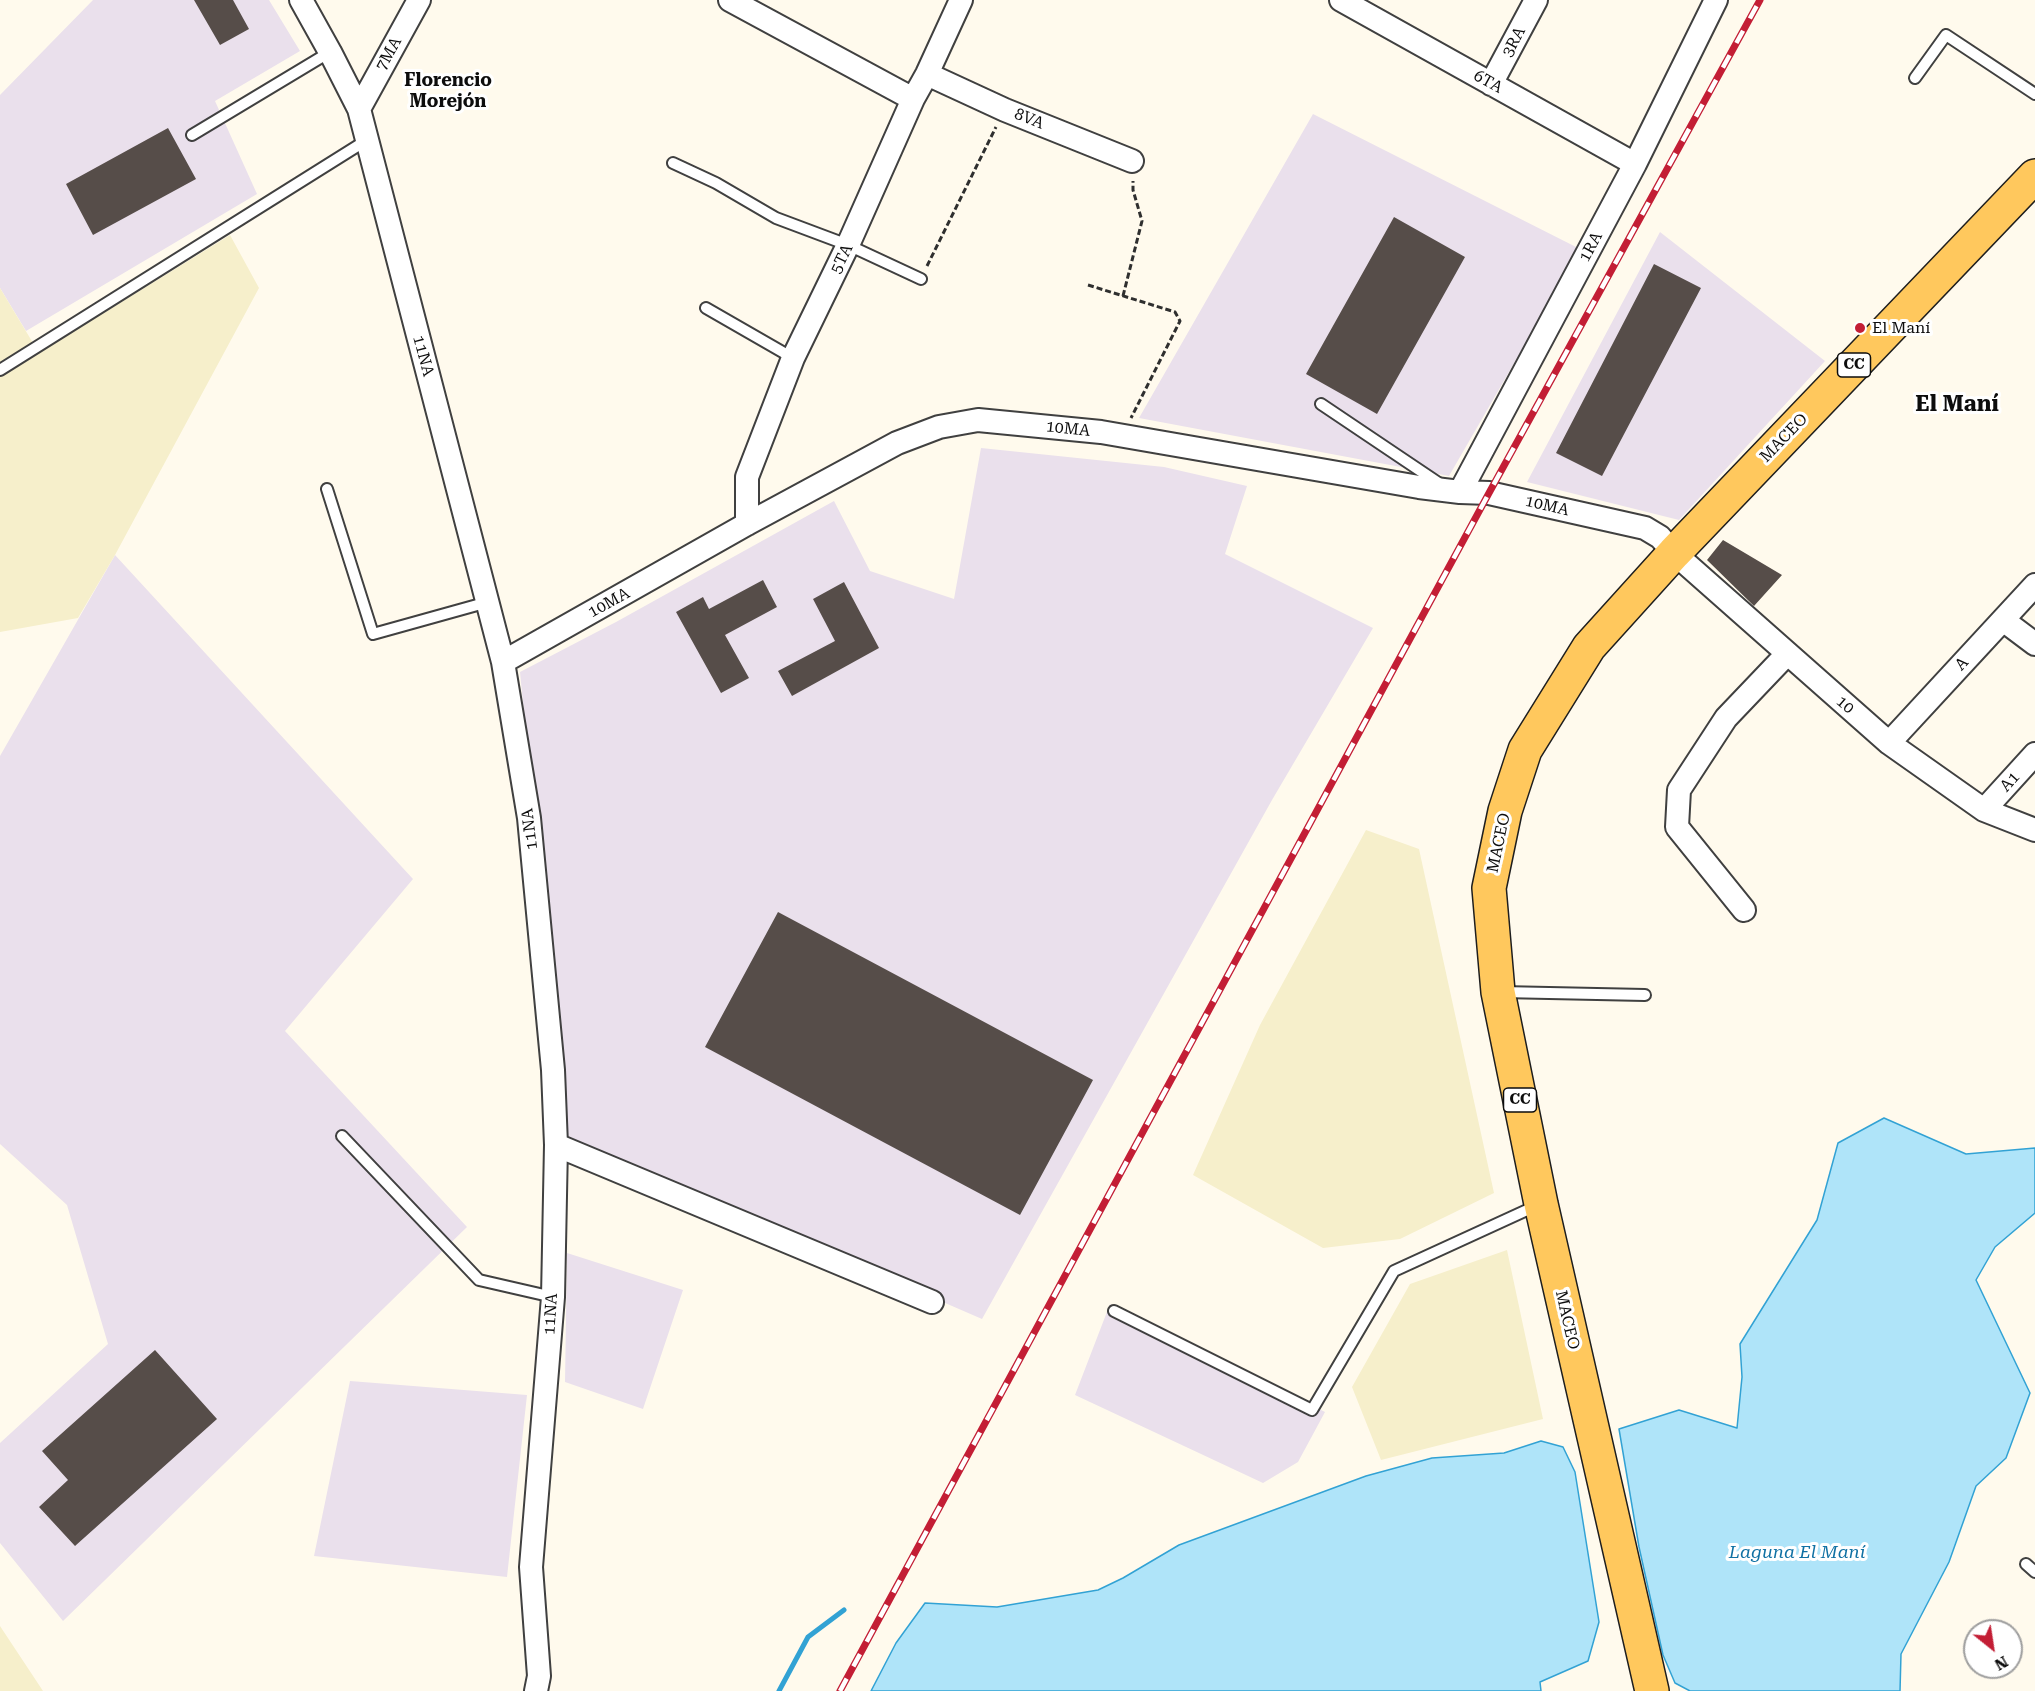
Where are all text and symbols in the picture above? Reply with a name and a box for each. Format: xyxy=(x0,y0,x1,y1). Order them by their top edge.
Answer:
street label: 3RA xyxy=(1498,24,1530,60)
street label: 7MA xyxy=(372,34,406,74)
street label: 6TA xyxy=(1470,66,1506,98)
district label: Florencio Morejón xyxy=(404,70,492,112)
street label: 8VA xyxy=(1011,104,1047,134)
street label: 1RA xyxy=(1575,229,1607,265)
street label: 5TA xyxy=(827,241,857,277)
place label: El Maní xyxy=(1872,318,1930,338)
marker: El Maní xyxy=(1853,321,1867,335)
street label: 11NA xyxy=(408,333,438,379)
road number: CC xyxy=(1838,353,1870,377)
district label: El Maní xyxy=(1915,392,1999,418)
street label: MACEO xyxy=(1756,410,1812,466)
street label: 10MA xyxy=(1045,417,1091,441)
street label: 10MA xyxy=(1523,492,1571,520)
street label: 10MA xyxy=(585,584,633,622)
street label: A xyxy=(1951,653,1973,675)
street label: 10 xyxy=(1832,692,1858,718)
street label: A1 xyxy=(1996,768,2024,796)
street label: 11NA xyxy=(518,807,542,851)
street label: MACEO xyxy=(1483,811,1515,875)
road number: CC xyxy=(1504,1088,1537,1112)
street label: MACEO xyxy=(1551,1288,1583,1352)
street label: 11NA xyxy=(540,1293,562,1335)
water label: Laguna El Maní xyxy=(1729,1542,1865,1564)
north arrow xyxy=(1963,1619,2023,1679)
text: N xyxy=(1991,1652,2011,1675)

